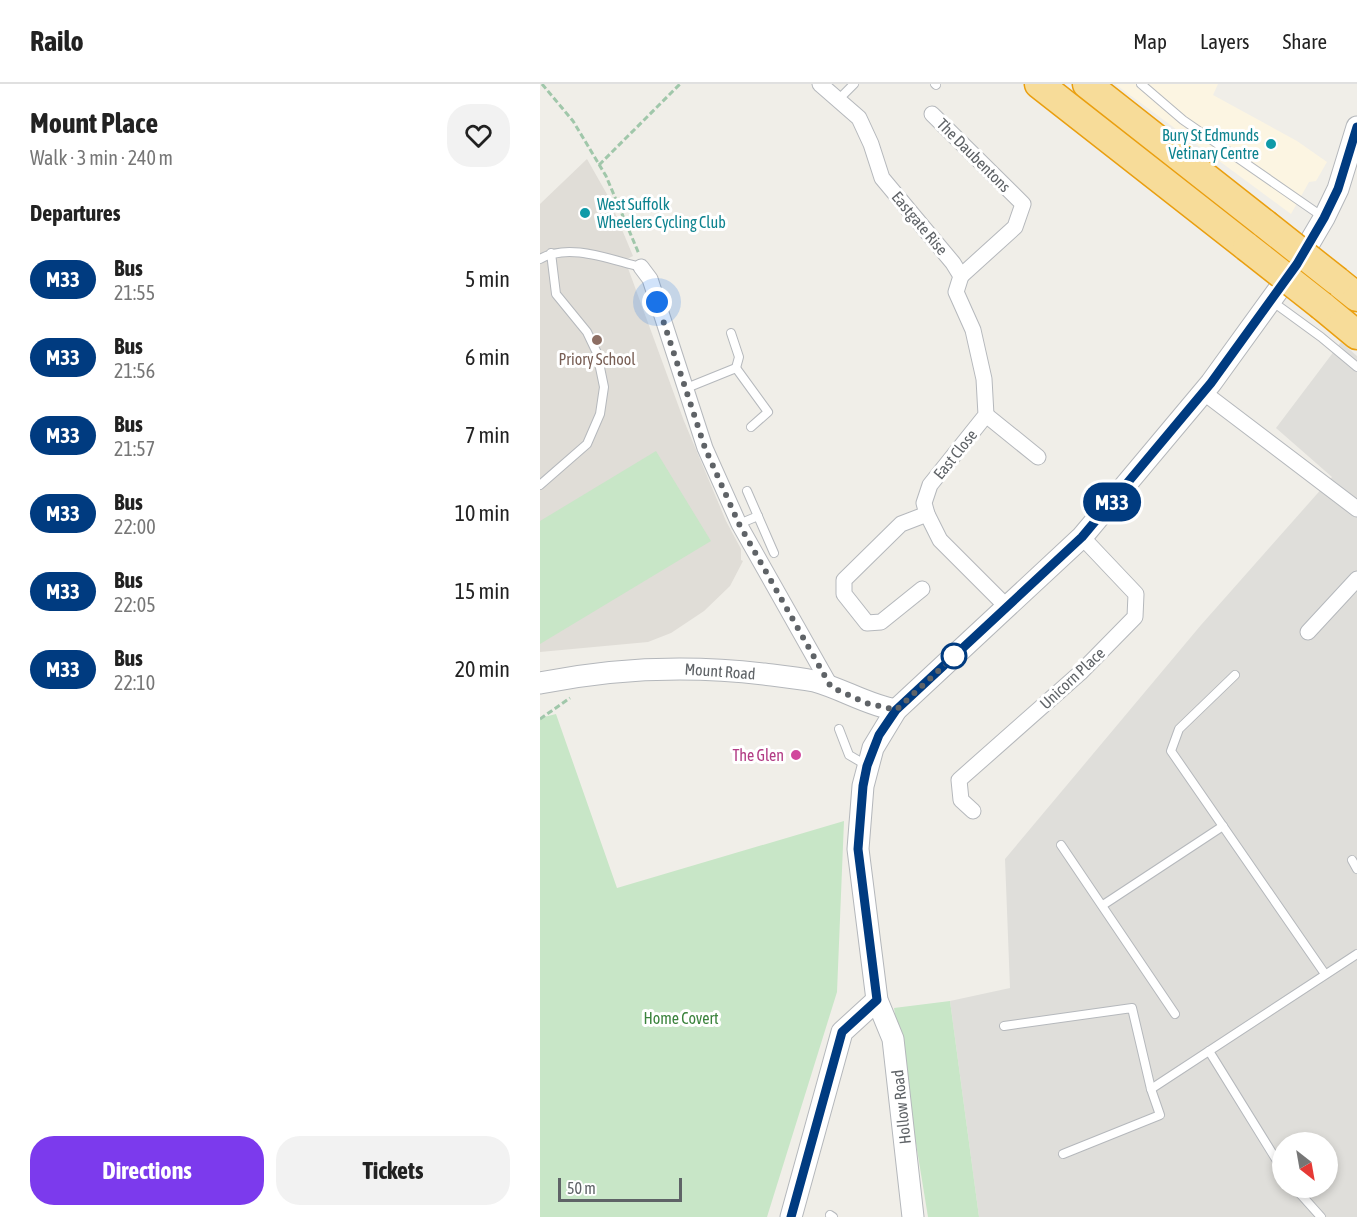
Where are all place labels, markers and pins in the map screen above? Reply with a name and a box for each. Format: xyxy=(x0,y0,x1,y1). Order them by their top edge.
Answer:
place label: Bury St Edmunds Vetinary Centre xyxy=(1162,126,1259,163)
marker: Bury St Edmunds Vetinary Centre xyxy=(1264,137,1278,151)
place label: West Suffolk Wheelers Cycling Club xyxy=(597,195,726,232)
marker: West Suffolk Wheelers Cycling Club xyxy=(578,206,592,220)
marker: Priory School xyxy=(590,333,604,347)
place label: Priory School xyxy=(559,350,636,369)
unlabelled marker xyxy=(941,643,967,669)
place label: The Glen xyxy=(732,746,784,764)
marker: The Glen xyxy=(789,748,803,762)

